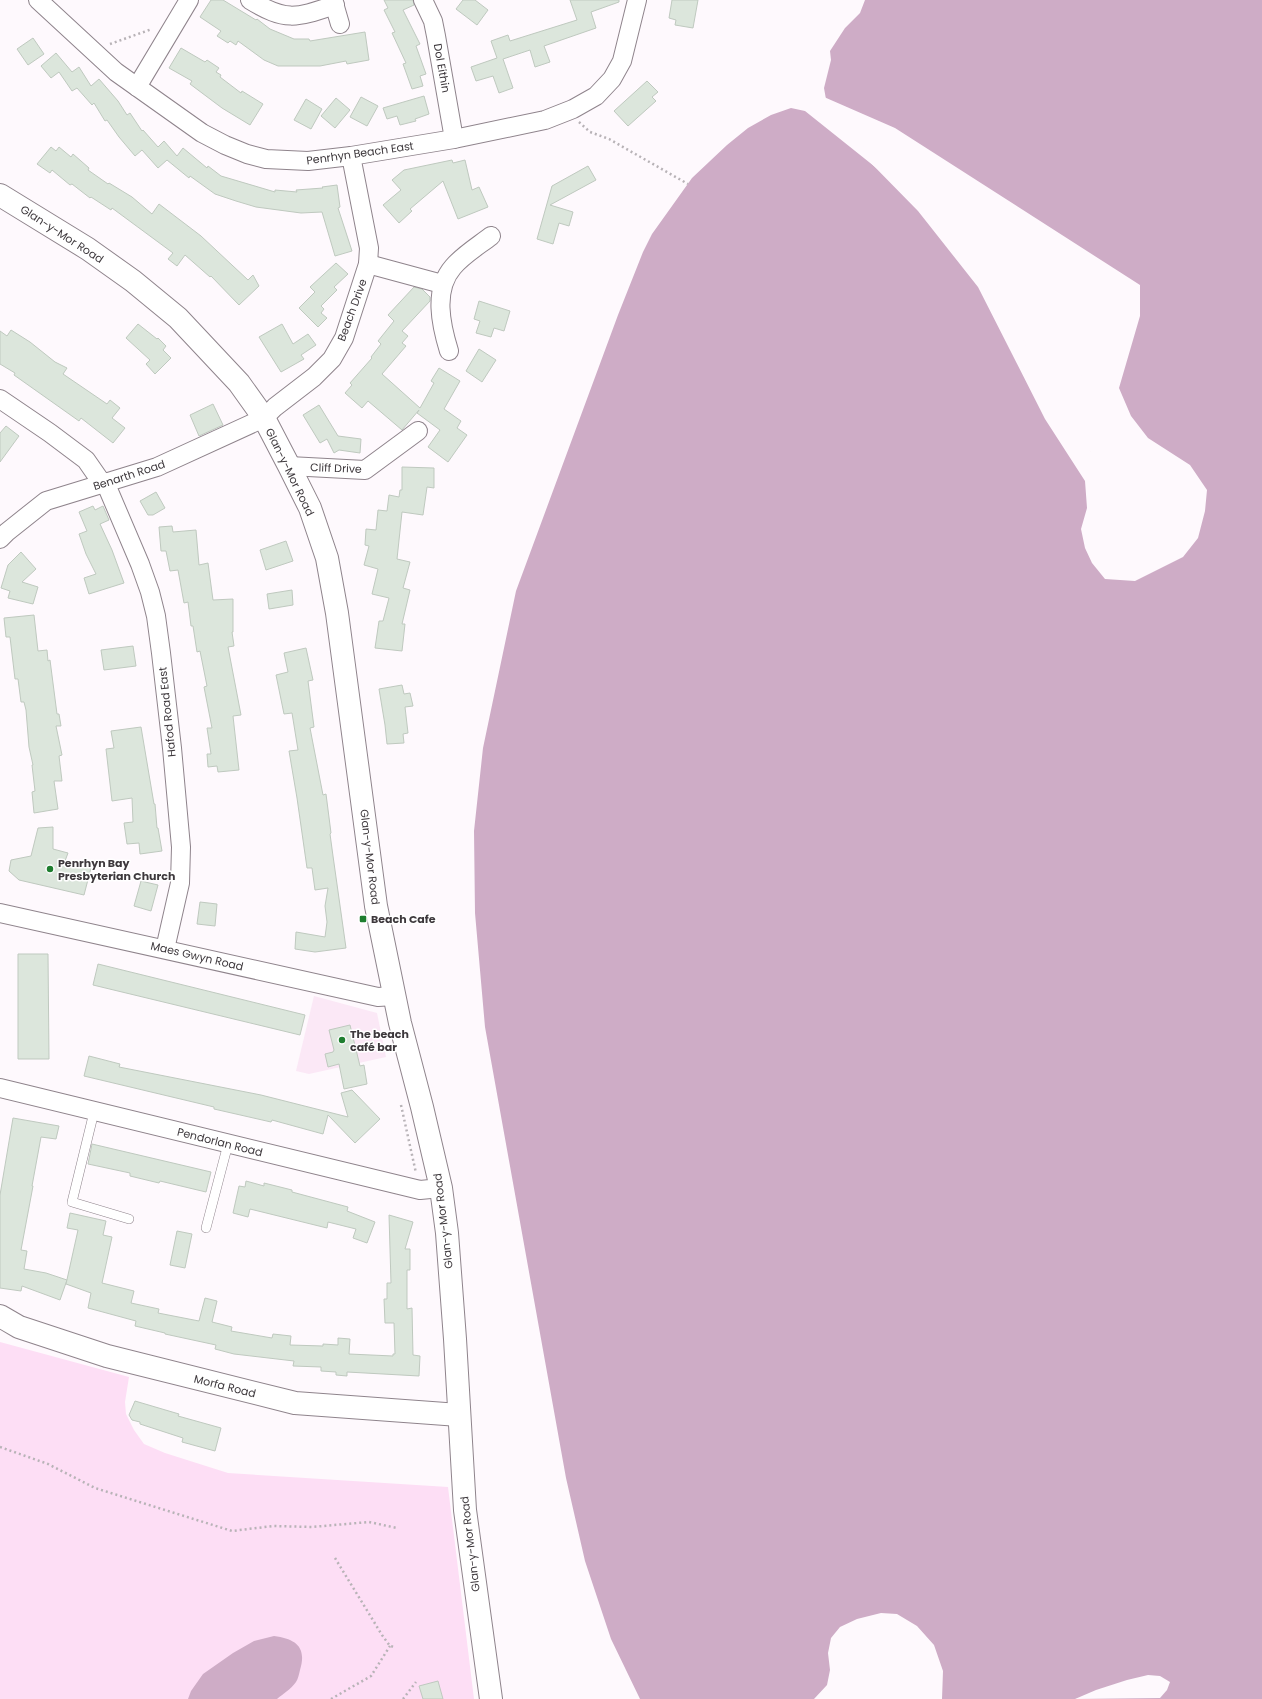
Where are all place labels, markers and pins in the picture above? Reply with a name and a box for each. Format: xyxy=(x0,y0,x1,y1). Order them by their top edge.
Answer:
place label: Penrhyn Bay Presbyterian Church xyxy=(58,855,175,884)
marker: Penrhyn Bay Presbyterian Church xyxy=(45,864,55,874)
place label: Beach Cafe xyxy=(371,911,436,927)
marker: Beach Cafe xyxy=(358,914,368,924)
place label: The beach café bar xyxy=(350,1026,409,1055)
marker: The beach café bar xyxy=(337,1035,347,1045)

